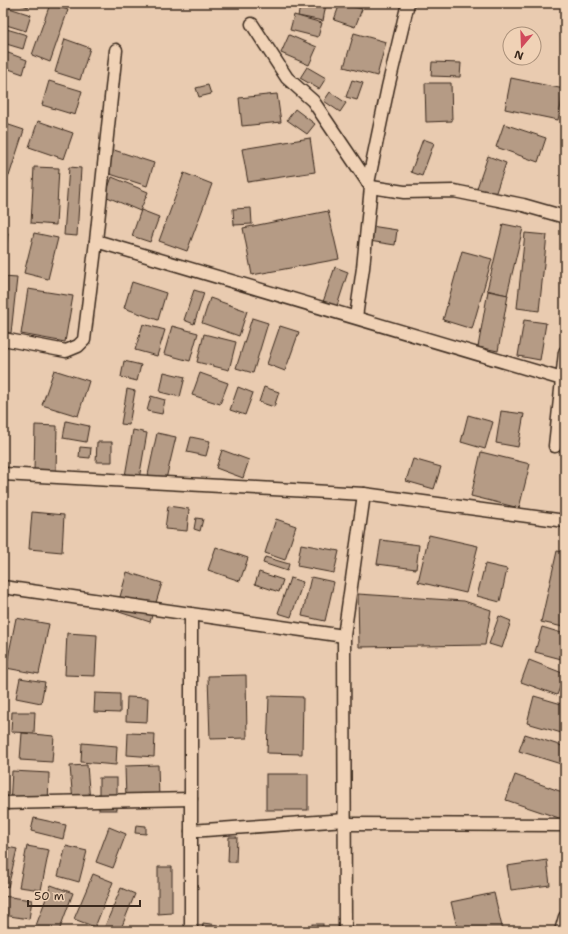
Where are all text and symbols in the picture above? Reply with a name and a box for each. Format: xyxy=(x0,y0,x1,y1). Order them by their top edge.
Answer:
north arrow xyxy=(502,26,542,66)
text: N xyxy=(512,46,525,63)
scale bar xyxy=(28,882,140,908)
text: 50 m xyxy=(34,888,64,904)

